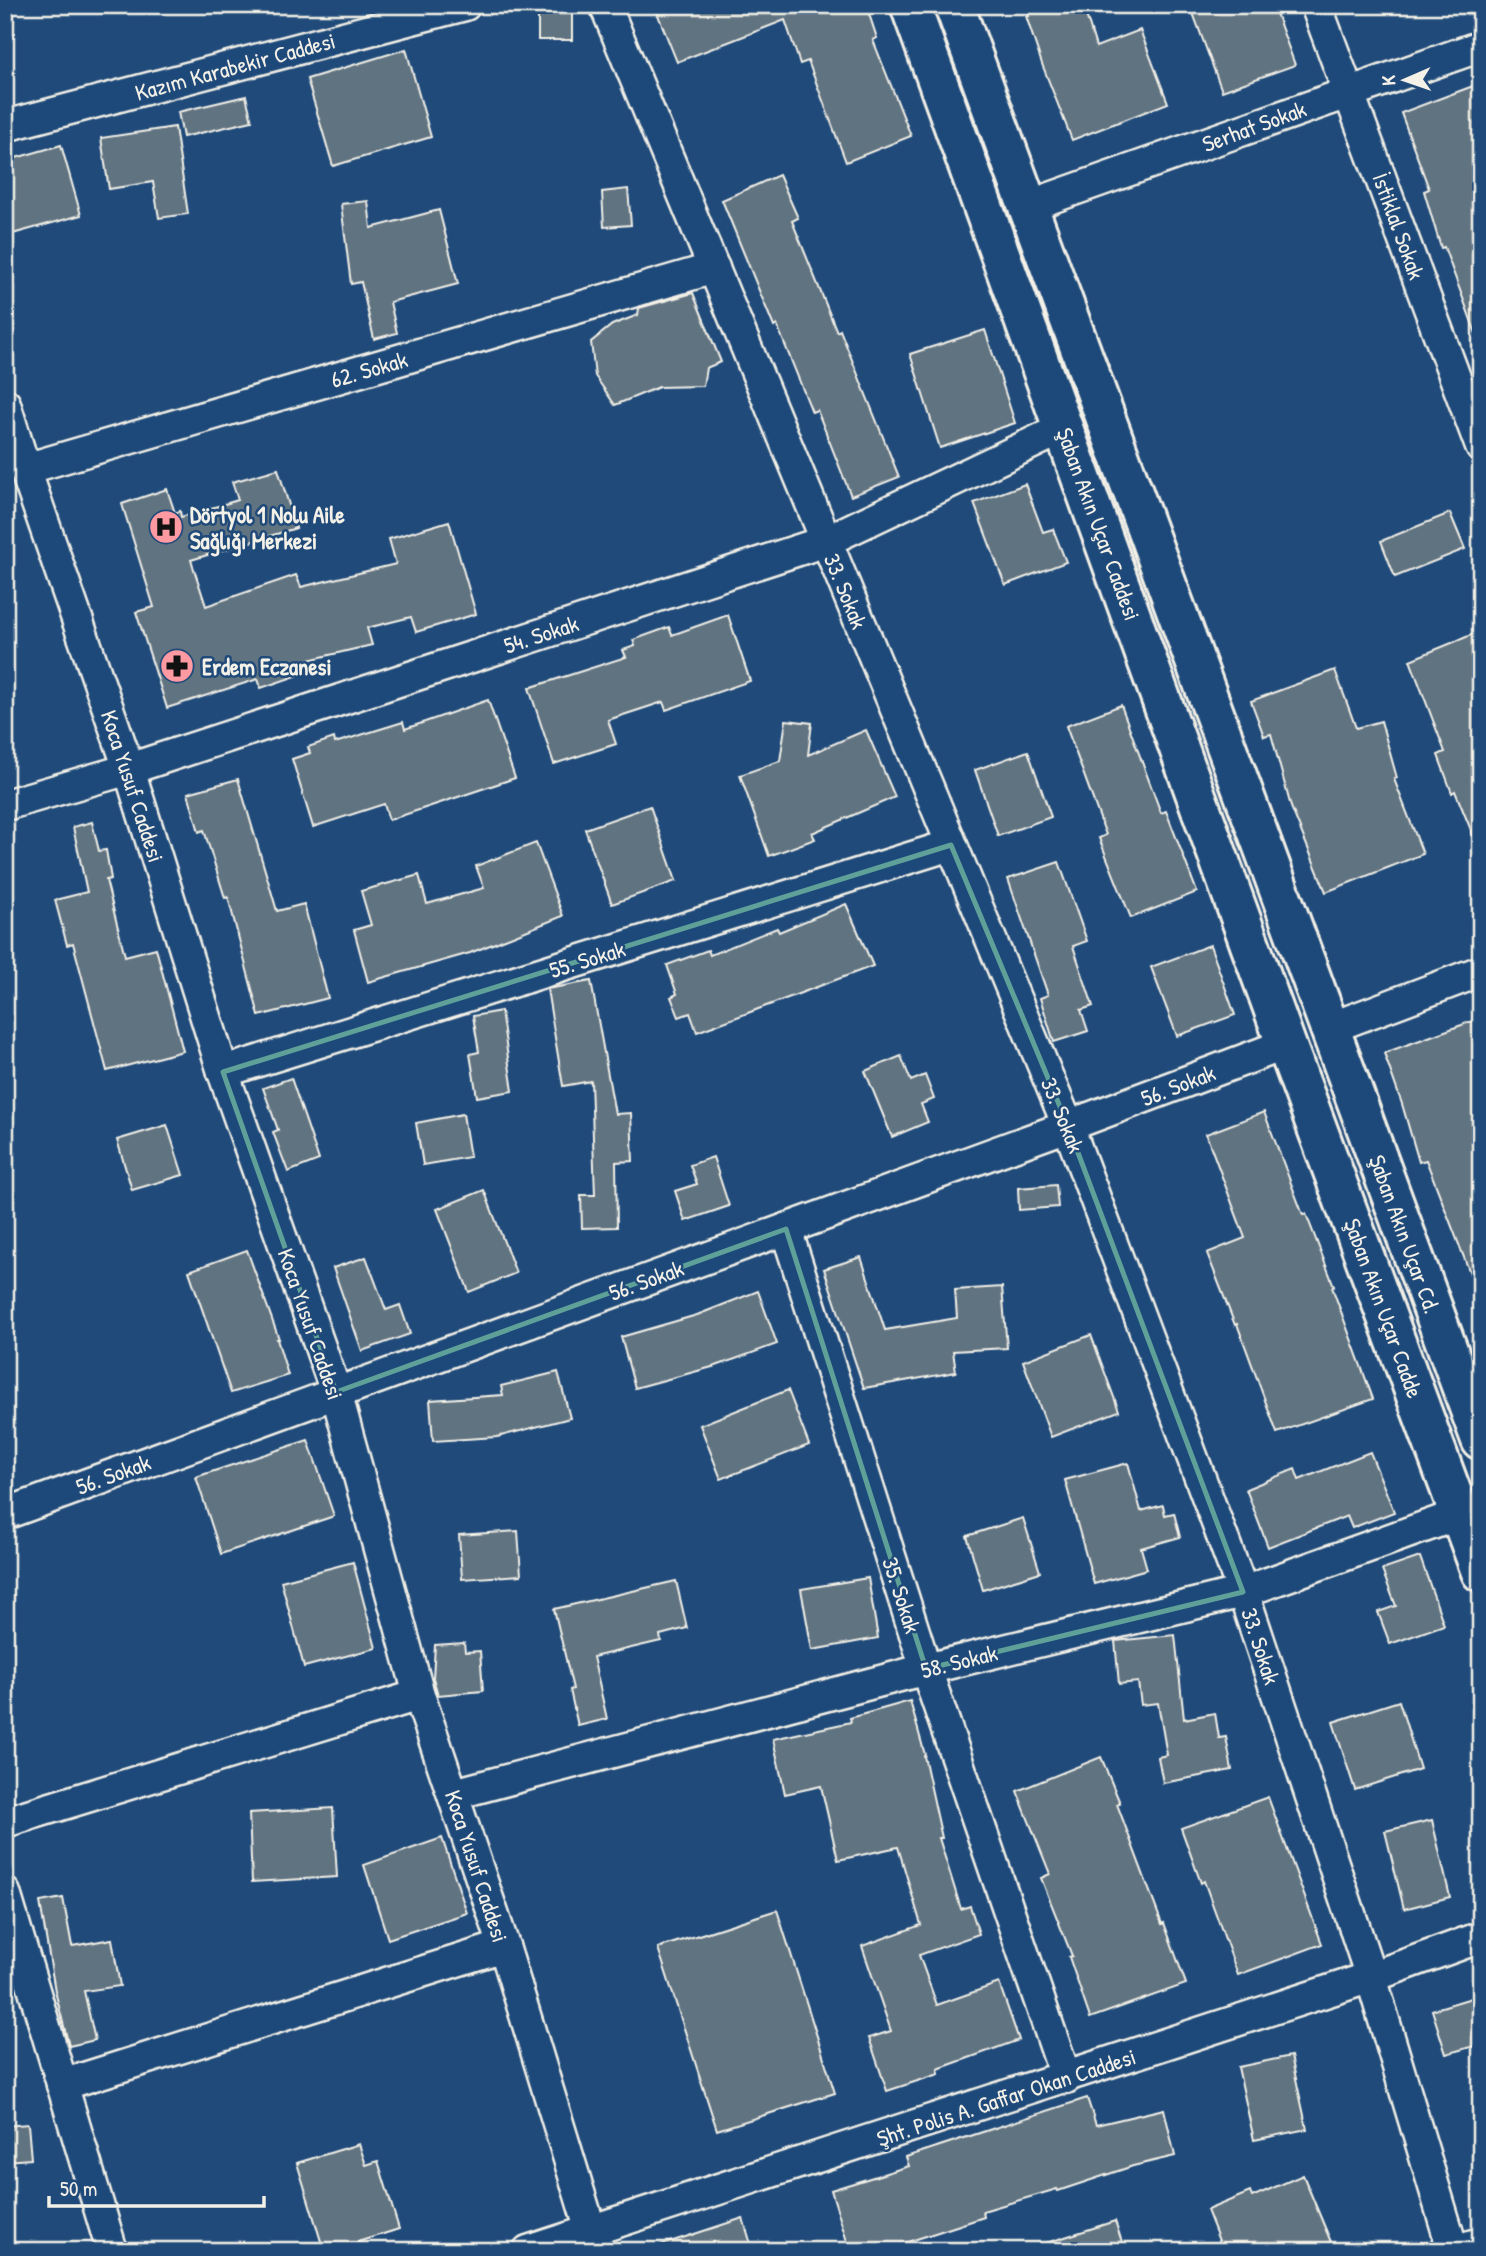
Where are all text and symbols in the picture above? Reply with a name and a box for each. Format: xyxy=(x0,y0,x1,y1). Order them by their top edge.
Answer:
street label: Kazım Karabekir Caddesi xyxy=(131,24,339,108)
north arrow xyxy=(1370,46,1440,116)
text: K xyxy=(1375,75,1401,86)
street label: Serhat Sokak xyxy=(1198,93,1311,159)
street label: İstiklal Sokak xyxy=(1365,168,1433,284)
street label: 62. Sokak xyxy=(327,343,411,395)
street label: Şaban Akın Uçar Caddesi xyxy=(1050,423,1148,625)
place label: Dörtyol 1 Nolu Aile Sağlığı Merkezi xyxy=(190,499,346,557)
hospital icon: Dörtyol 1 Nolu Aile Sağlığı Merkezi xyxy=(147,508,185,546)
street label: 33. Sokak xyxy=(817,549,875,634)
street label: 54. Sokak xyxy=(500,607,583,661)
pharmacy icon: Erdem Eczanesi xyxy=(158,647,196,685)
place label: Erdem Eczanesi xyxy=(202,651,332,682)
street label: Koca Yusuf Caddesi xyxy=(94,706,172,866)
street label: 55. Sokak xyxy=(545,933,629,985)
street label: 56. Sokak xyxy=(1136,1057,1220,1113)
street label: 33. Sokak xyxy=(1034,1073,1092,1158)
street label: Şaban Akın Uçar Cd. xyxy=(1362,1150,1448,1318)
street label: Şaban Akın Uçar Cadde xyxy=(1337,1214,1431,1402)
street label: Koca Yusuf Caddesi xyxy=(271,1244,351,1404)
street label: 56. Sokak xyxy=(604,1252,688,1308)
street label: 56. Sokak xyxy=(71,1446,155,1502)
street label: 35. Sokak xyxy=(875,1553,929,1637)
street label: 33. Sokak xyxy=(1234,1604,1288,1689)
street label: 58. Sokak xyxy=(917,1636,1001,1685)
street label: Koca Yusuf Caddesi xyxy=(438,1786,516,1946)
street label: Şht. Polis A. Gaffar Okan Caddesi xyxy=(873,2040,1139,2154)
scale bar xyxy=(49,2165,264,2209)
text: 50 m xyxy=(60,2174,97,2203)

